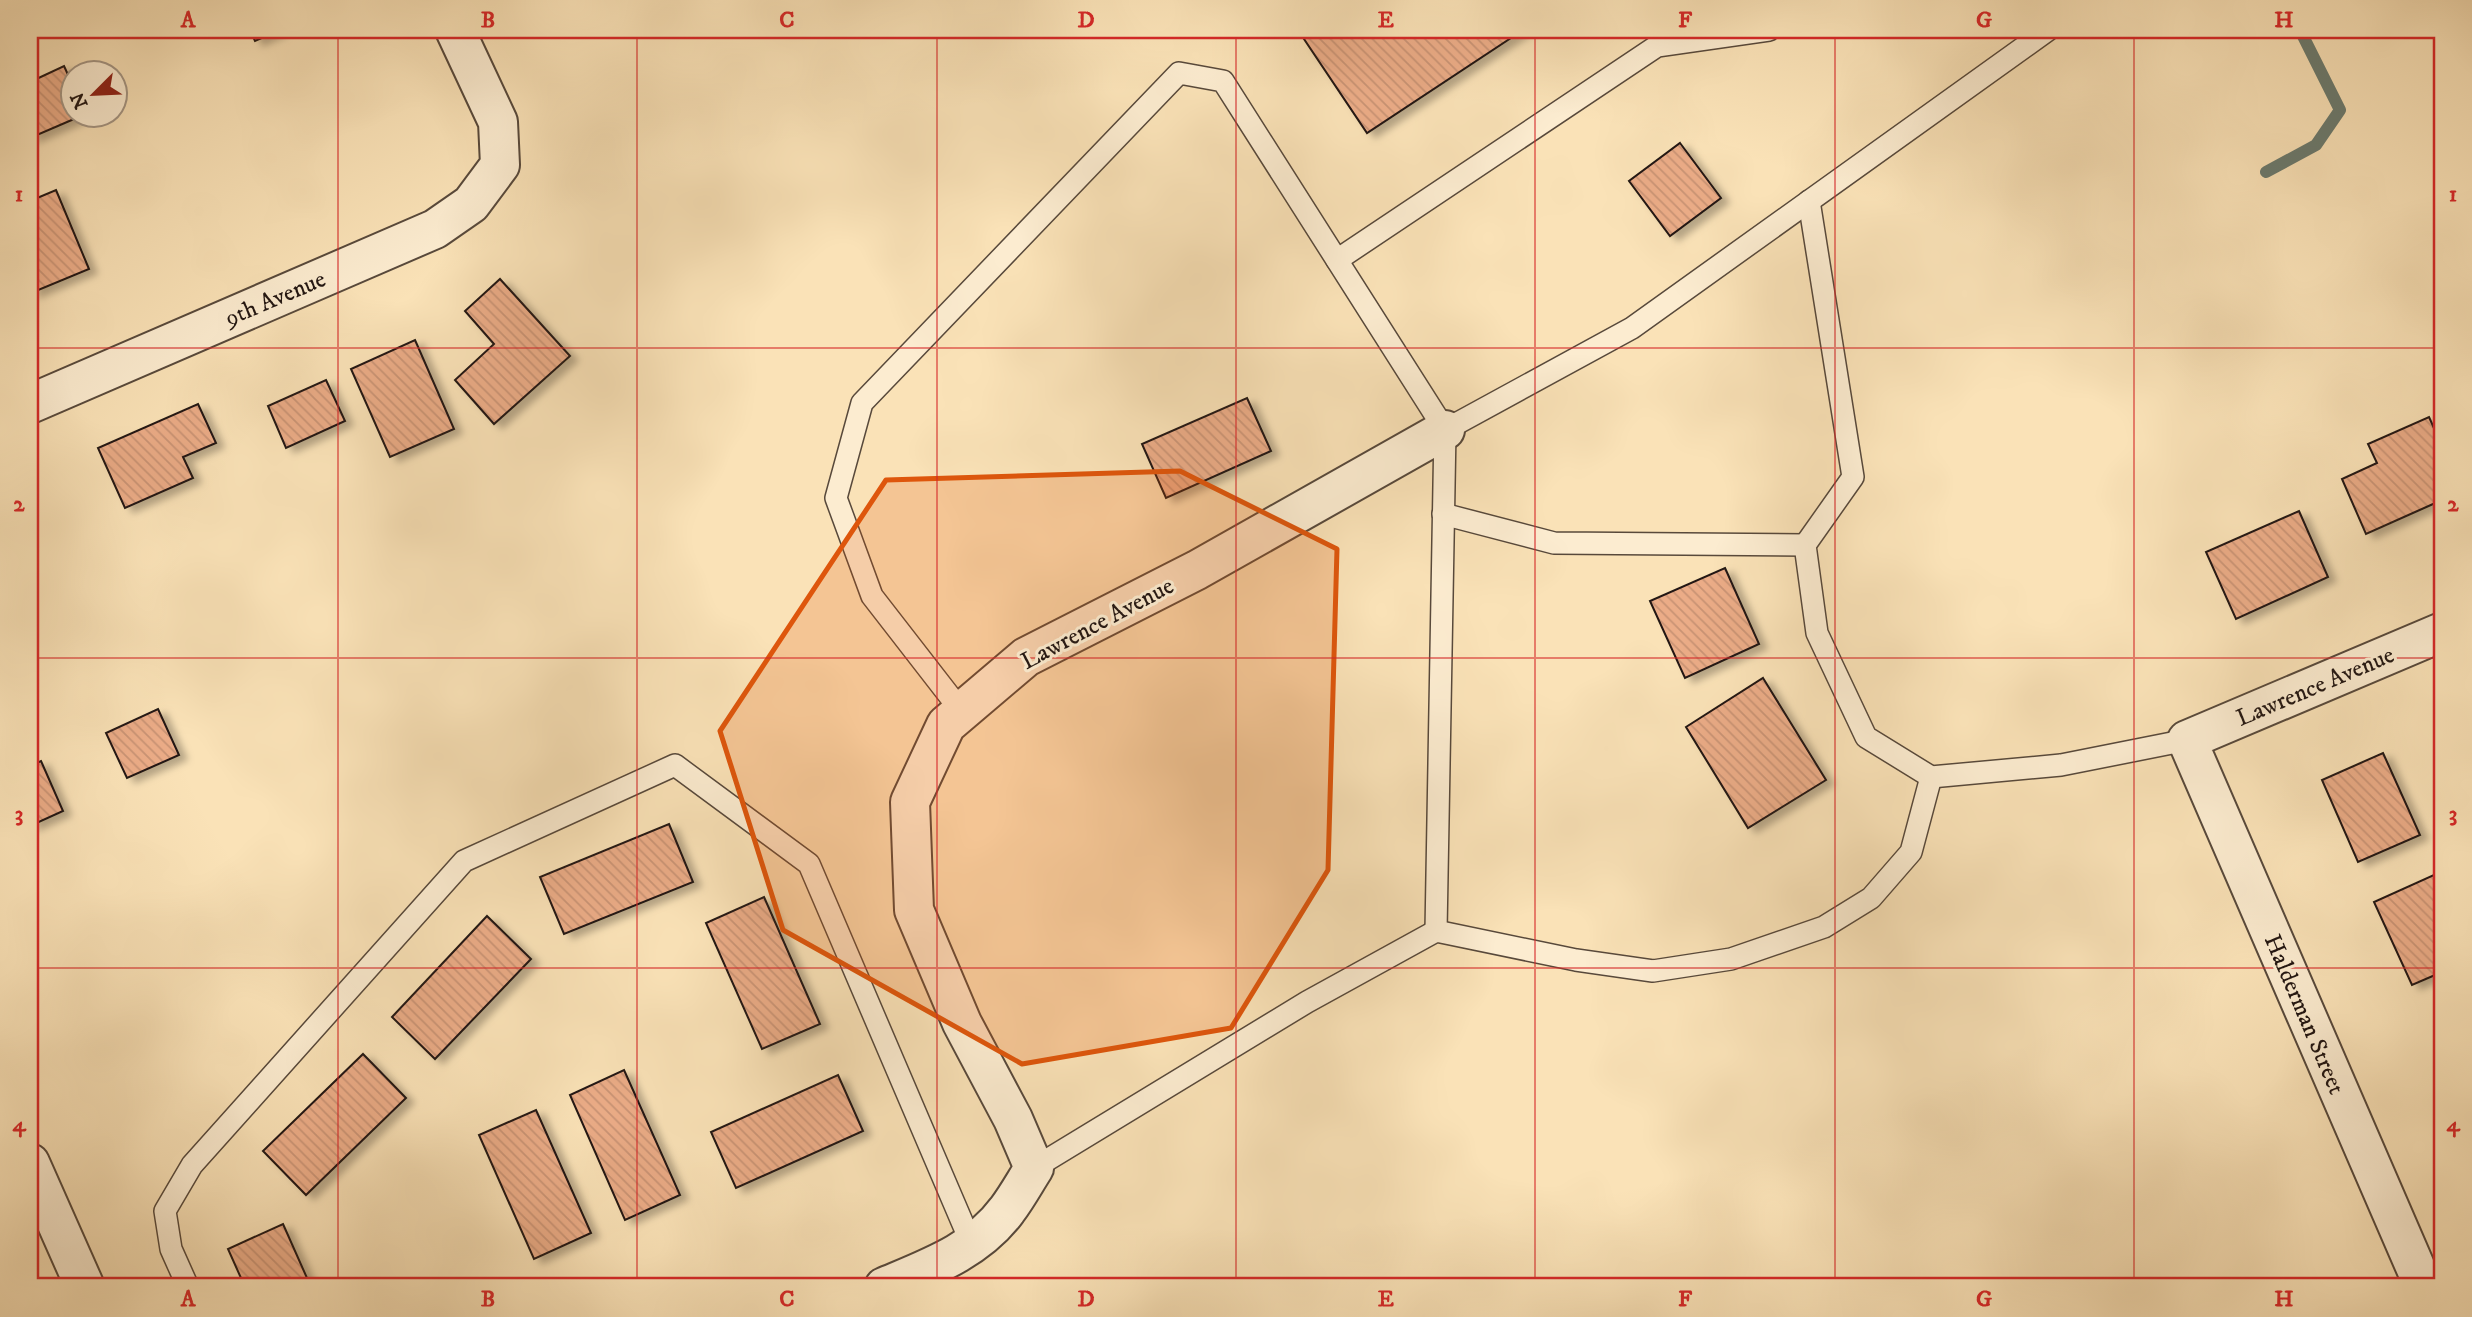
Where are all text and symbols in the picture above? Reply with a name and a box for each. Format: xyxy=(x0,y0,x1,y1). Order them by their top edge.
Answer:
text: A xyxy=(180,6,197,35)
text: B xyxy=(481,6,495,35)
text: C xyxy=(779,6,795,35)
text: D xyxy=(1077,6,1095,35)
text: E xyxy=(1378,6,1394,35)
text: F xyxy=(1678,6,1693,35)
text: G xyxy=(1976,6,1992,35)
text: H xyxy=(2274,6,2294,35)
north arrow xyxy=(60,60,130,130)
text: N xyxy=(66,88,94,112)
text: 1 xyxy=(15,180,23,209)
text: 1 xyxy=(2449,180,2457,209)
street label: 9th Avenue xyxy=(220,264,330,334)
text: 2 xyxy=(13,490,25,519)
text: 2 xyxy=(2447,490,2459,519)
street label: Lawrence Avenue xyxy=(1016,571,1179,677)
street label: Lawrence Avenue xyxy=(2232,640,2399,734)
text: 3 xyxy=(15,800,23,829)
text: 3 xyxy=(2449,800,2457,829)
street label: Halderman Street xyxy=(2257,930,2351,1099)
text: 4 xyxy=(12,1110,27,1139)
text: 4 xyxy=(2446,1110,2461,1139)
text: A xyxy=(180,1285,197,1314)
text: B xyxy=(481,1285,495,1314)
text: C xyxy=(779,1285,795,1314)
text: D xyxy=(1077,1285,1095,1314)
text: E xyxy=(1378,1285,1394,1314)
text: F xyxy=(1678,1285,1693,1314)
text: G xyxy=(1976,1285,1992,1314)
text: H xyxy=(2274,1285,2294,1314)

